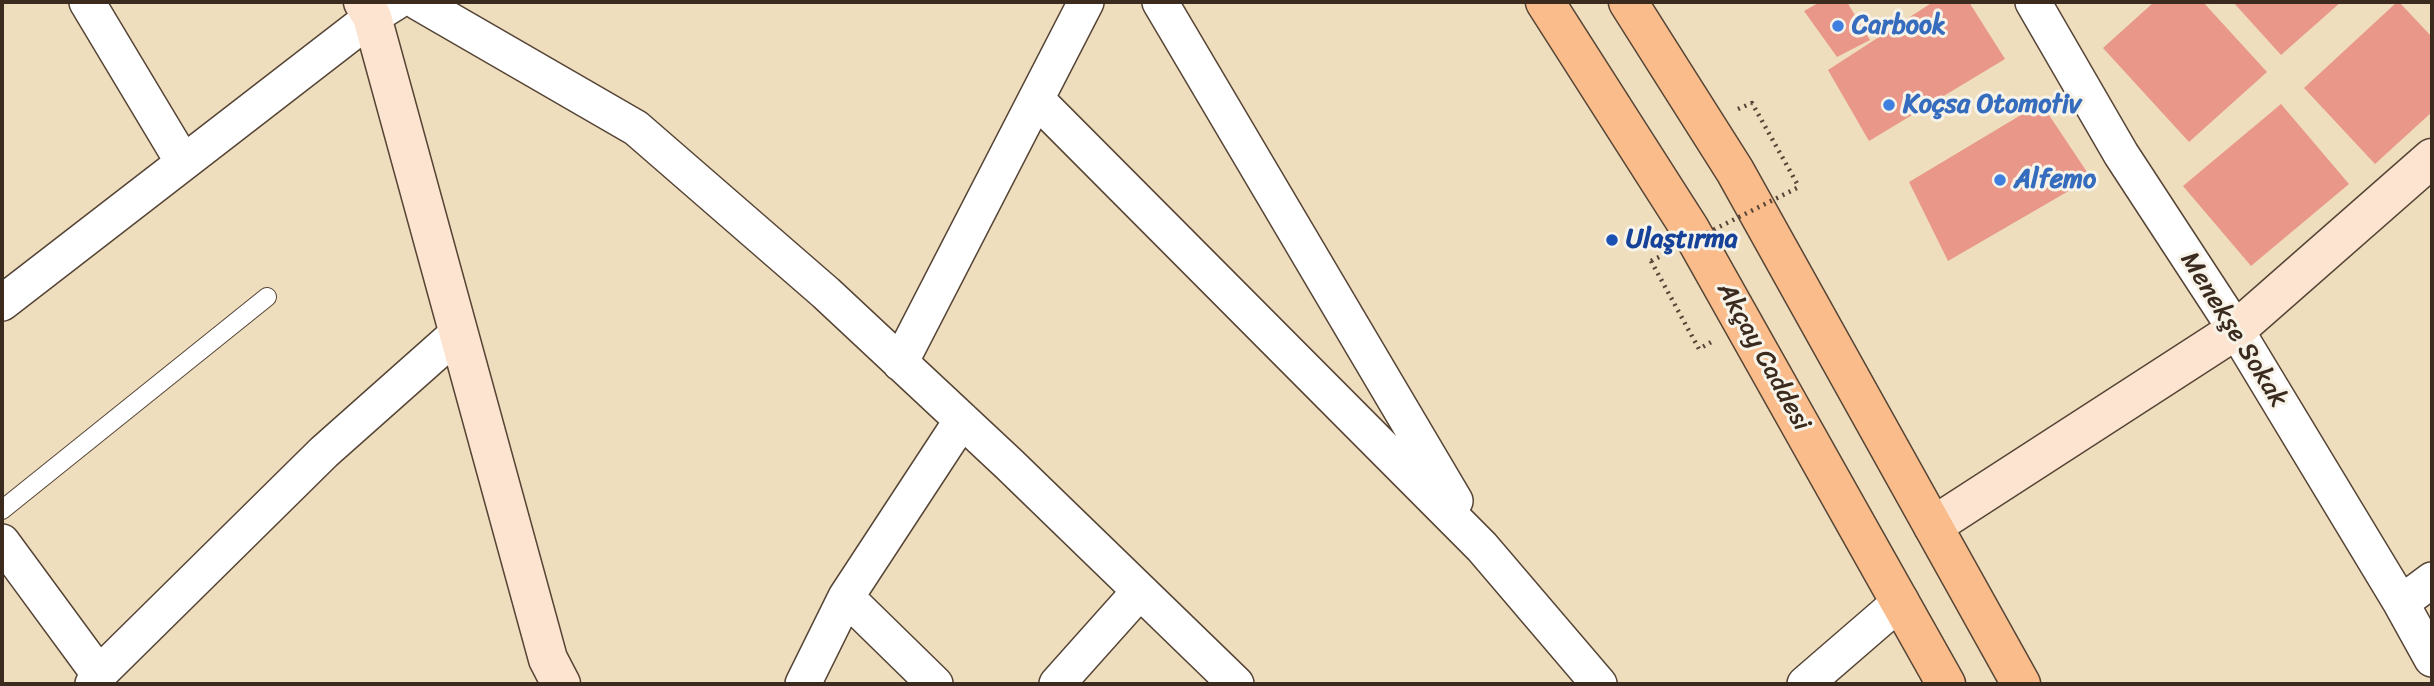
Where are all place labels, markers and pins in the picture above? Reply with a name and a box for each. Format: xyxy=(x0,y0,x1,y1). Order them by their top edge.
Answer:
place label: Carbook xyxy=(1852,10,1946,42)
marker: Carbook xyxy=(1830,18,1846,34)
place label: Koçsa Otomotiv xyxy=(1903,89,2081,121)
marker: Koçsa Otomotiv xyxy=(1881,97,1897,113)
place label: Alfemo xyxy=(2014,164,2096,196)
marker: Alfemo xyxy=(1992,172,2008,188)
place label: Ulaştırma xyxy=(1626,224,1738,256)
marker: Ulaştırma xyxy=(1604,232,1620,248)

